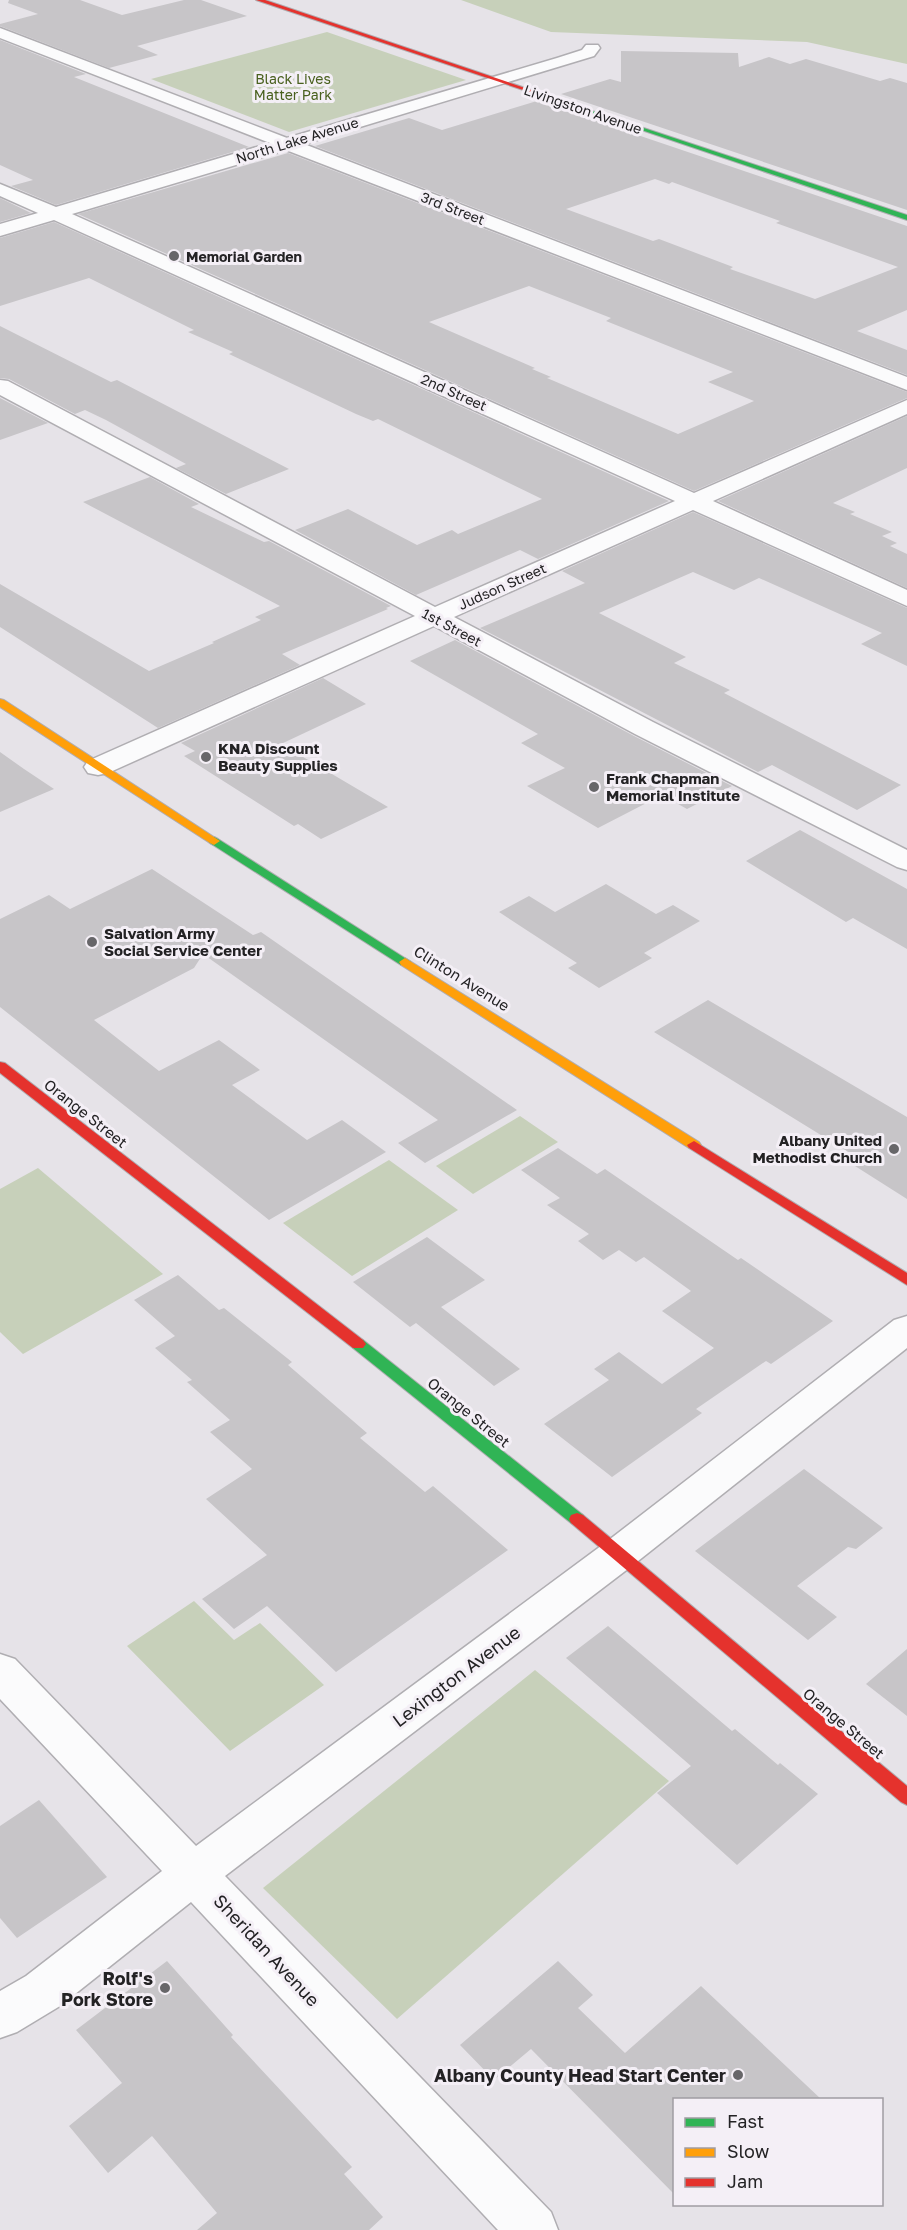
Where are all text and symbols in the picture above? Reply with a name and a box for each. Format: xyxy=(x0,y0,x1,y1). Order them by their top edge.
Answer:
park label: Black Lives Matter Park xyxy=(254,70,332,103)
street label: Livingston Avenue xyxy=(522,81,644,137)
street label: North Lake Avenue xyxy=(234,113,360,167)
street label: 3rd Street xyxy=(419,188,487,228)
place label: Memorial Garden xyxy=(186,248,302,265)
marker: Memorial Garden xyxy=(167,249,181,263)
street label: 2nd Street xyxy=(418,370,490,414)
street label: Judson Street xyxy=(455,559,549,613)
street label: 1st Street xyxy=(419,604,485,650)
place label: KNA Discount Beauty Supplies xyxy=(218,739,338,774)
marker: KNA Discount Beauty Supplies xyxy=(199,750,213,764)
place label: Frank Chapman Memorial Institute xyxy=(606,769,740,804)
marker: Frank Chapman Memorial Institute xyxy=(587,780,601,794)
place label: Salvation Army Social Service Center xyxy=(104,924,262,959)
marker: Salvation Army Social Service Center xyxy=(85,935,99,949)
street label: Clinton Avenue xyxy=(411,941,513,1015)
street label: Orange Street xyxy=(41,1075,131,1151)
place label: Albany United Methodist Church xyxy=(752,1131,882,1166)
marker: Albany United Methodist Church xyxy=(887,1142,901,1156)
street label: Orange Street xyxy=(424,1373,514,1451)
street label: Lexington Avenue xyxy=(388,1621,524,1731)
street label: Orange Street xyxy=(800,1684,888,1762)
street label: Sheridan Avenue xyxy=(209,1889,325,2011)
place label: Rolf's Pork Store xyxy=(61,1967,153,2010)
marker: Rolf's Pork Store xyxy=(158,1981,172,1995)
place label: Albany County Head Start Center xyxy=(434,2064,726,2086)
marker: Albany County Head Start Center xyxy=(731,2068,745,2082)
legend xyxy=(673,2098,883,2206)
text: Fast xyxy=(727,2110,764,2132)
text: Slow xyxy=(727,2140,770,2162)
text: Jam xyxy=(727,2170,763,2192)

